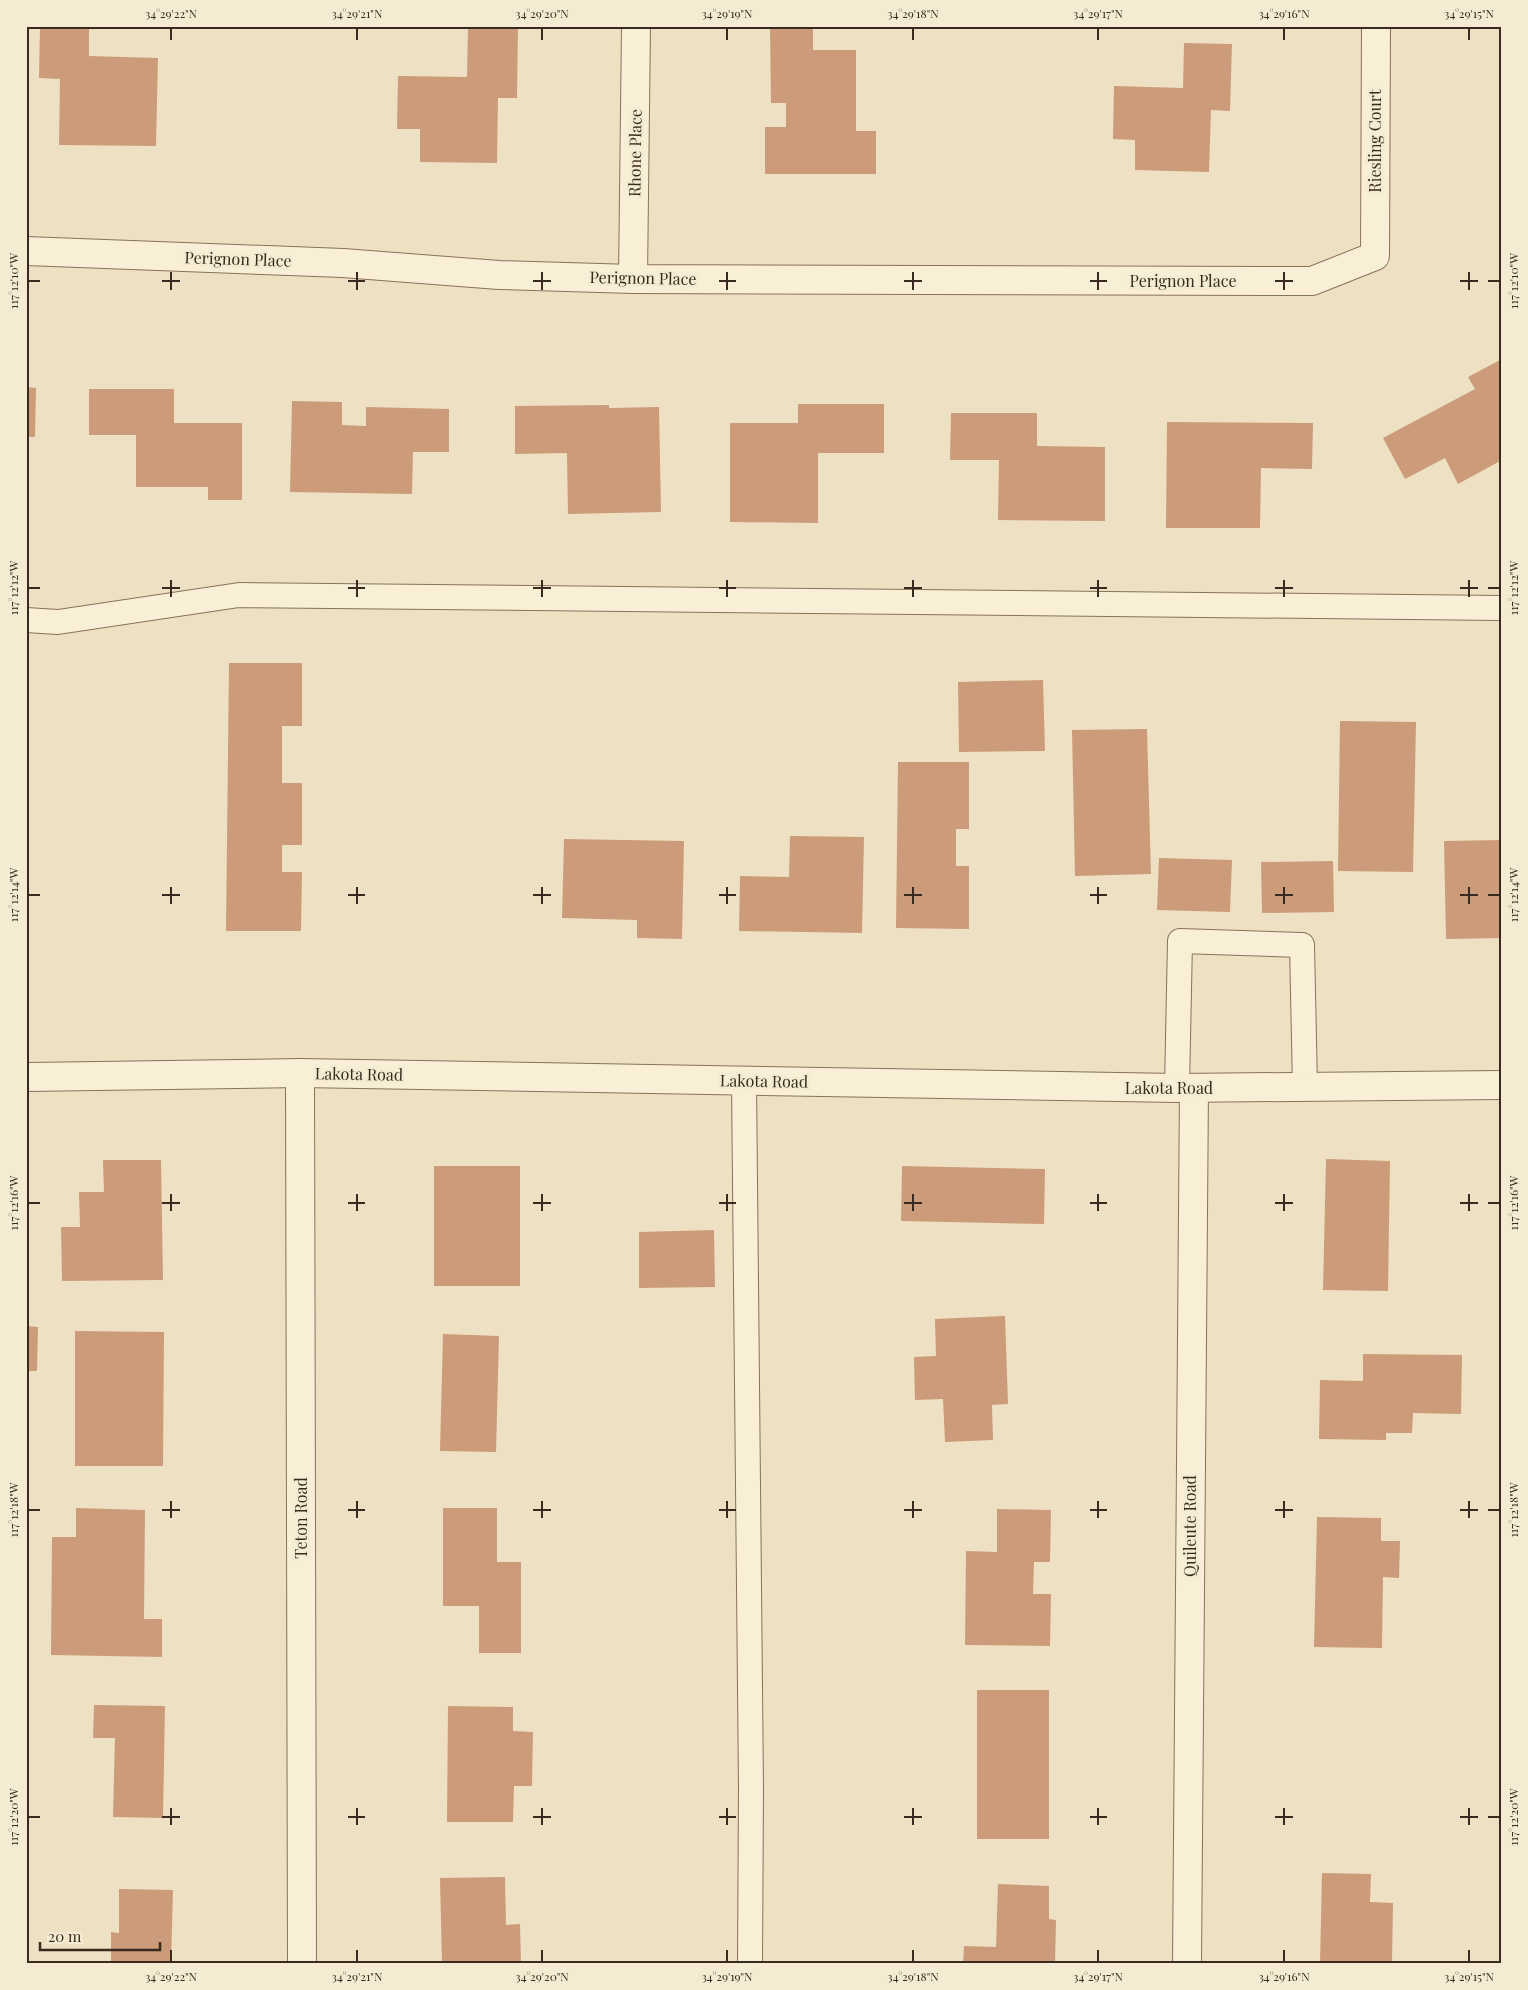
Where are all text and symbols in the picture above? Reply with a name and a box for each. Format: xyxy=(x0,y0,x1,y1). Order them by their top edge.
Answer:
text: 34°29'22"N xyxy=(145,5,198,21)
text: 34°29'21"N xyxy=(332,5,383,21)
text: 34°29'20"N xyxy=(515,5,569,21)
text: 34°29'19"N xyxy=(701,5,753,21)
text: 34°29'18"N xyxy=(887,5,939,21)
text: 34°29'17"N xyxy=(1073,5,1124,21)
text: 34°29'16"N xyxy=(1258,5,1310,21)
text: 34°29'15"N xyxy=(1444,5,1495,21)
street label: Riesling Court xyxy=(1364,89,1385,193)
street label: Rhone Place xyxy=(623,109,646,197)
street label: Perignon Place xyxy=(184,246,292,271)
text: 117°12'10"W xyxy=(5,253,21,309)
text: 117°12'10"W xyxy=(1505,253,1521,309)
street label: Perignon Place xyxy=(589,266,697,289)
street label: Perignon Place xyxy=(1129,270,1237,291)
text: 117°12'12"W xyxy=(5,561,21,615)
text: 117°12'12"W xyxy=(1505,561,1521,615)
text: 117°12'14"W xyxy=(5,868,21,922)
text: 117°12'14"W xyxy=(1505,868,1521,922)
street label: Lakota Road xyxy=(315,1062,403,1085)
street label: Lakota Road xyxy=(720,1069,808,1092)
street label: Lakota Road xyxy=(1125,1077,1213,1098)
text: 117°12'16"W xyxy=(5,1175,21,1231)
text: 117°12'16"W xyxy=(1505,1175,1521,1231)
street label: Quileute Road xyxy=(1179,1475,1200,1577)
street label: Teton Road xyxy=(290,1477,311,1559)
text: 117°12'18"W xyxy=(5,1482,21,1538)
text: 117°12'18"W xyxy=(1505,1482,1521,1538)
text: 117°12'20"W xyxy=(5,1788,21,1846)
text: 117°12'20"W xyxy=(1505,1788,1521,1846)
scale bar xyxy=(40,1920,160,1952)
text: 20 m xyxy=(48,1926,82,1946)
text: 34°29'22"N xyxy=(145,1968,198,1984)
text: 34°29'21"N xyxy=(332,1968,383,1984)
text: 34°29'20"N xyxy=(515,1968,569,1984)
text: 34°29'19"N xyxy=(701,1968,753,1984)
text: 34°29'18"N xyxy=(887,1968,939,1984)
text: 34°29'17"N xyxy=(1073,1968,1124,1984)
text: 34°29'16"N xyxy=(1258,1968,1310,1984)
text: 34°29'15"N xyxy=(1444,1968,1495,1984)

